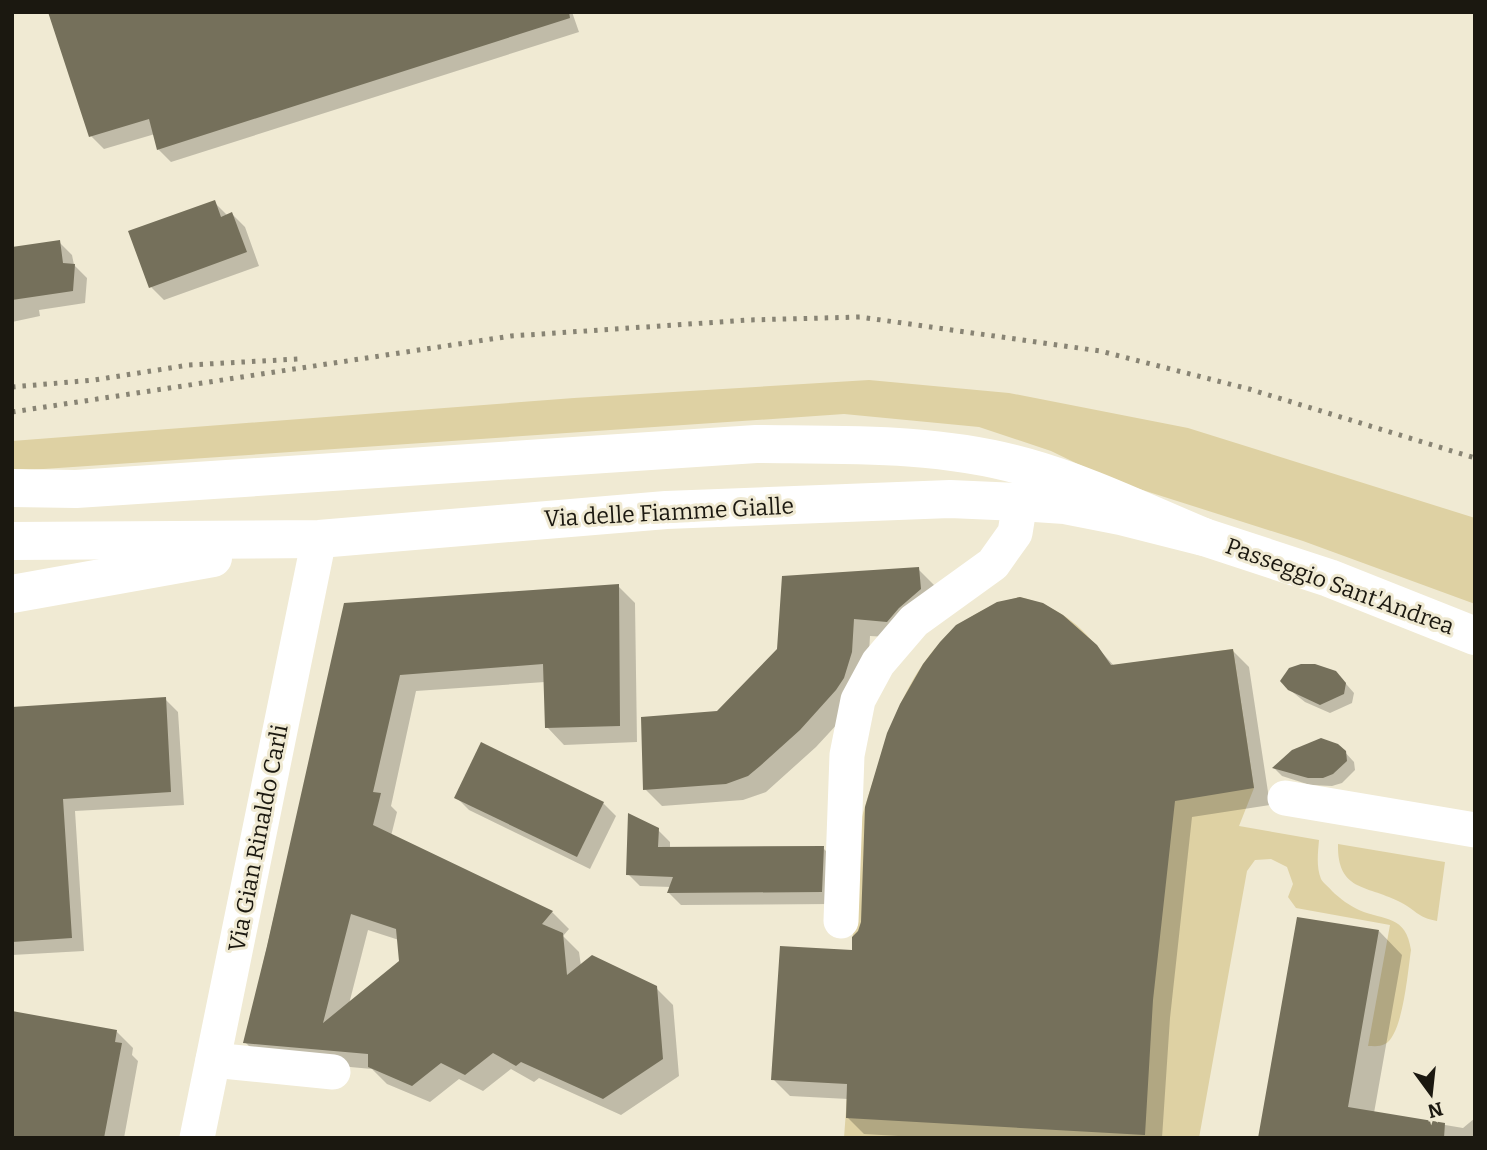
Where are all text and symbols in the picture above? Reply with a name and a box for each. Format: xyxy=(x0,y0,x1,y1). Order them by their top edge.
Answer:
street label: Via delle Fiamme Gialle xyxy=(543,491,795,533)
street label: Passeggio Sant'Andrea xyxy=(1222,532,1459,641)
street label: Via Gian Rinaldo Carli xyxy=(222,722,294,954)
north arrow xyxy=(1396,1059,1466,1129)
text: N xyxy=(1425,1097,1445,1123)

